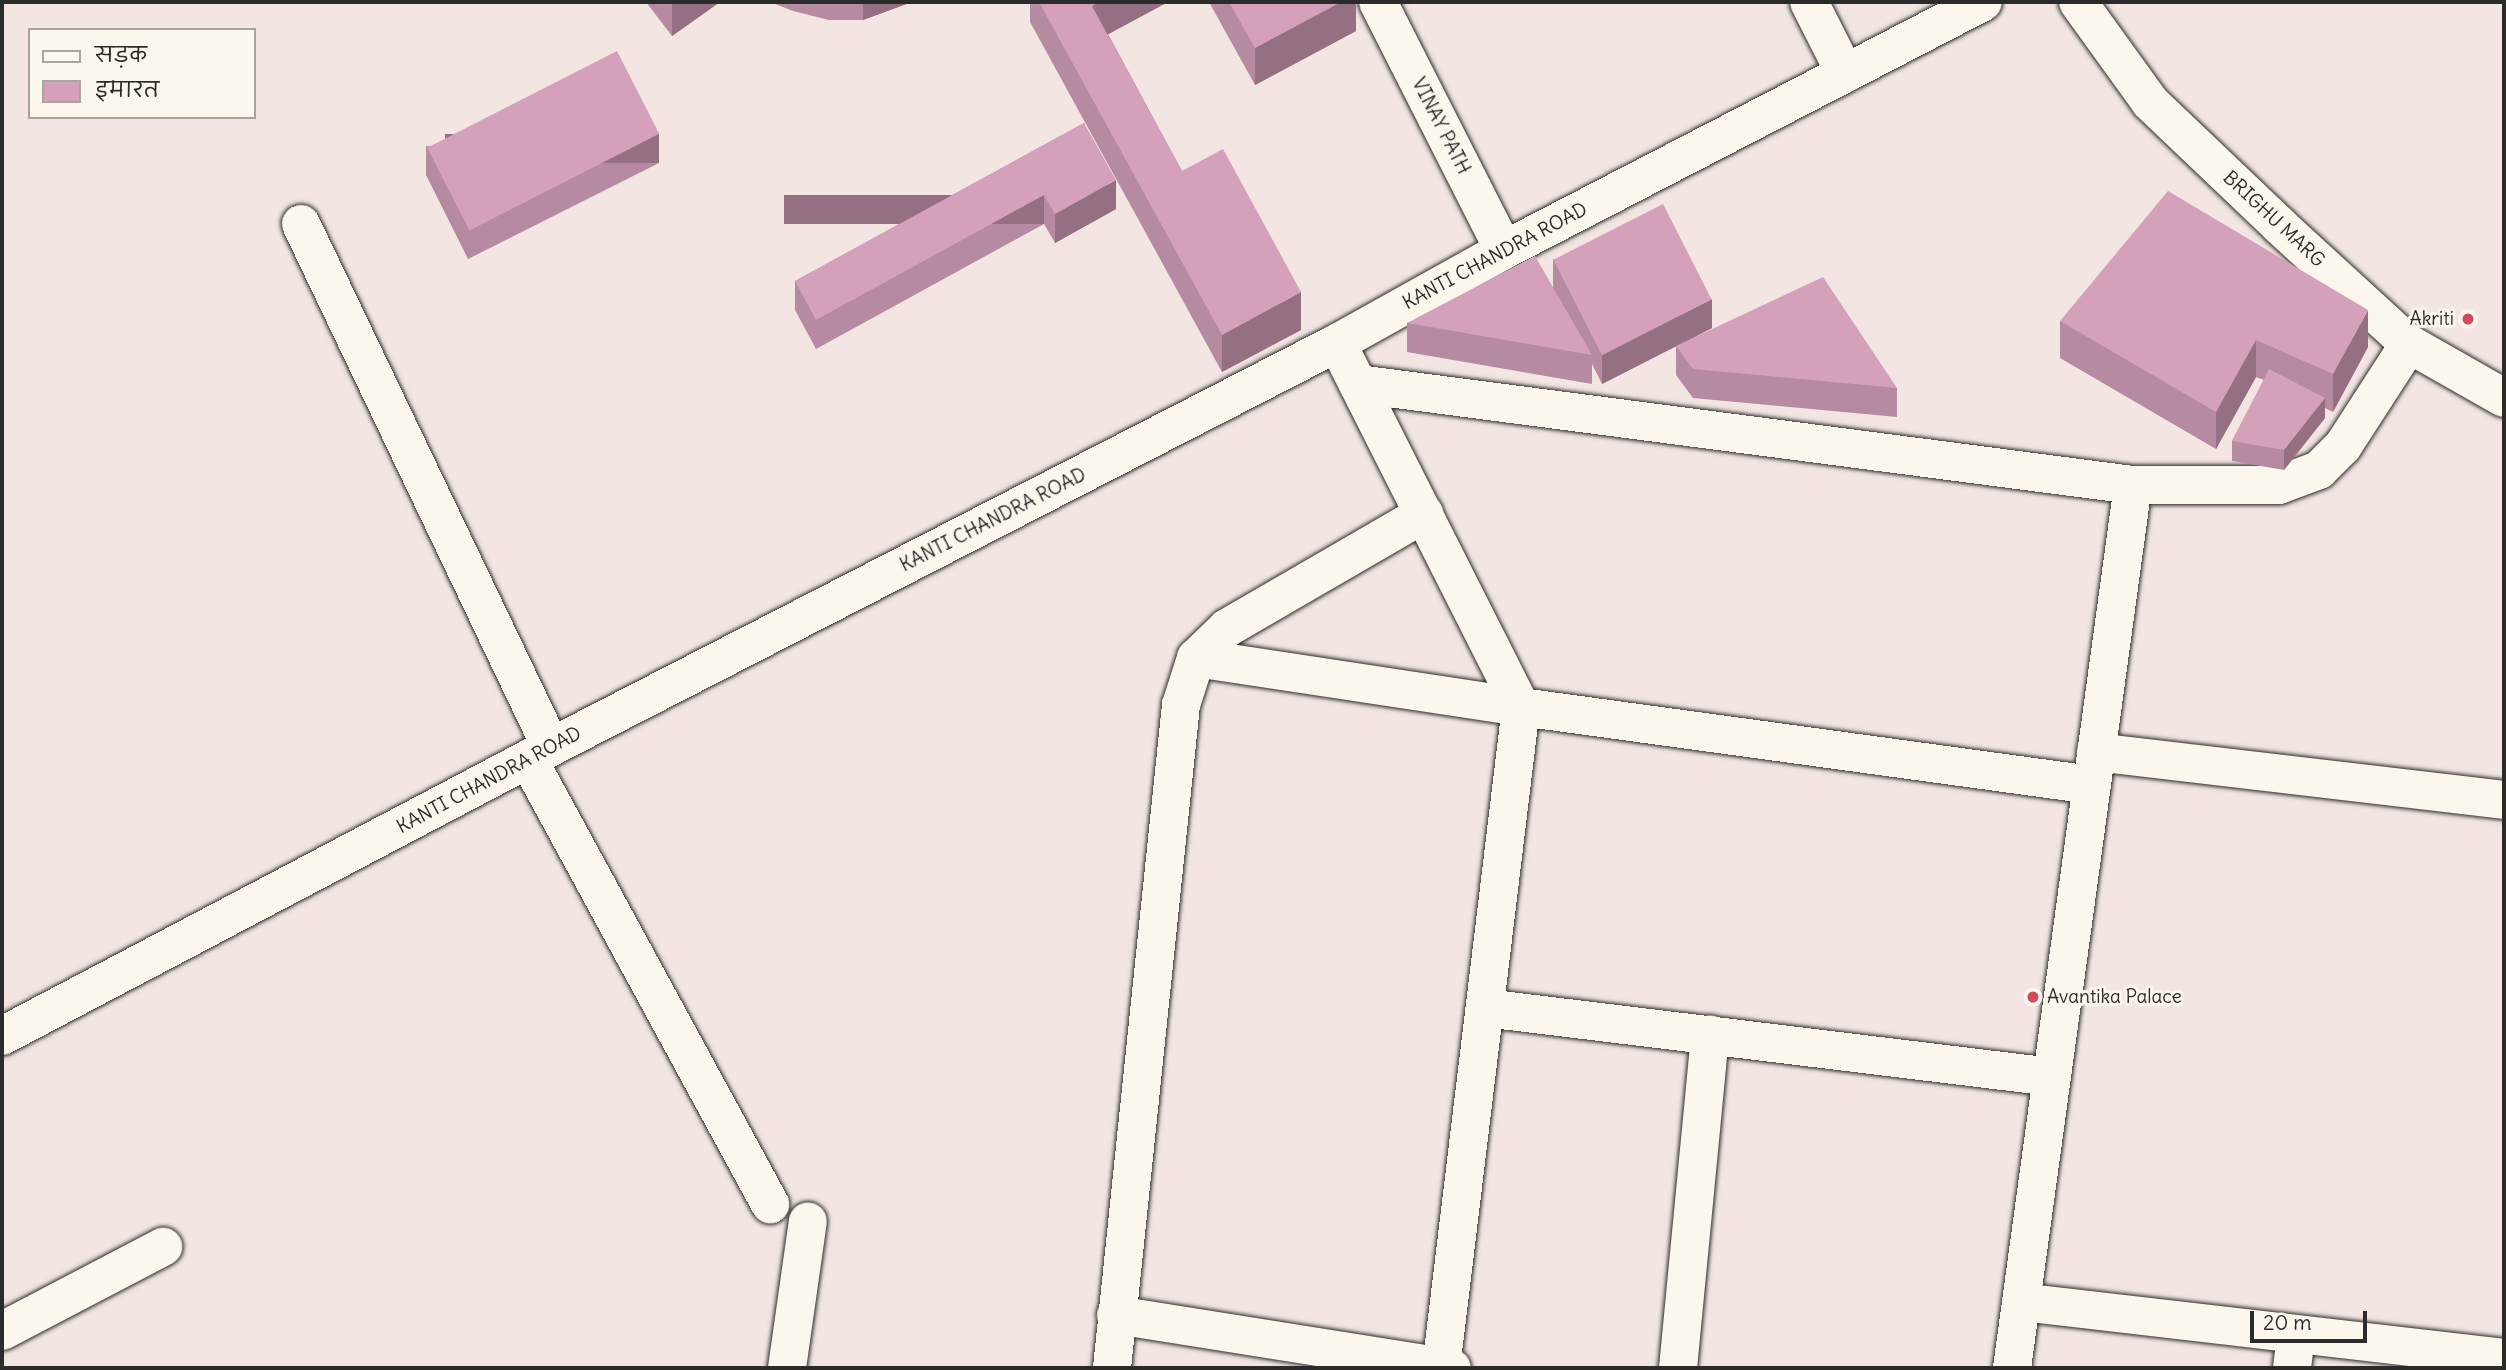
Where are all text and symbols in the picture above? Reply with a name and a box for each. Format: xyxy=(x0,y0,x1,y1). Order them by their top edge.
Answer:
legend xyxy=(28,28,256,119)
text: सड़क xyxy=(95,41,147,68)
street label: VINAY PATH xyxy=(1407,74,1475,178)
text: इमारत xyxy=(95,76,159,103)
street label: BRIGHU MARG xyxy=(2218,166,2330,272)
street label: KANTI CHANDRA ROAD xyxy=(1399,198,1591,314)
place label: Akriti xyxy=(2409,308,2454,330)
marker: Akriti xyxy=(2460,311,2476,327)
street label: KANTI CHANDRA ROAD xyxy=(896,463,1090,577)
street label: KANTI CHANDRA ROAD xyxy=(393,722,585,838)
place label: Avantika Palace xyxy=(2047,986,2182,1008)
marker: Avantika Palace xyxy=(2025,989,2041,1005)
scale bar xyxy=(2254,1296,2371,1340)
text: 20 m xyxy=(2263,1309,2312,1336)

